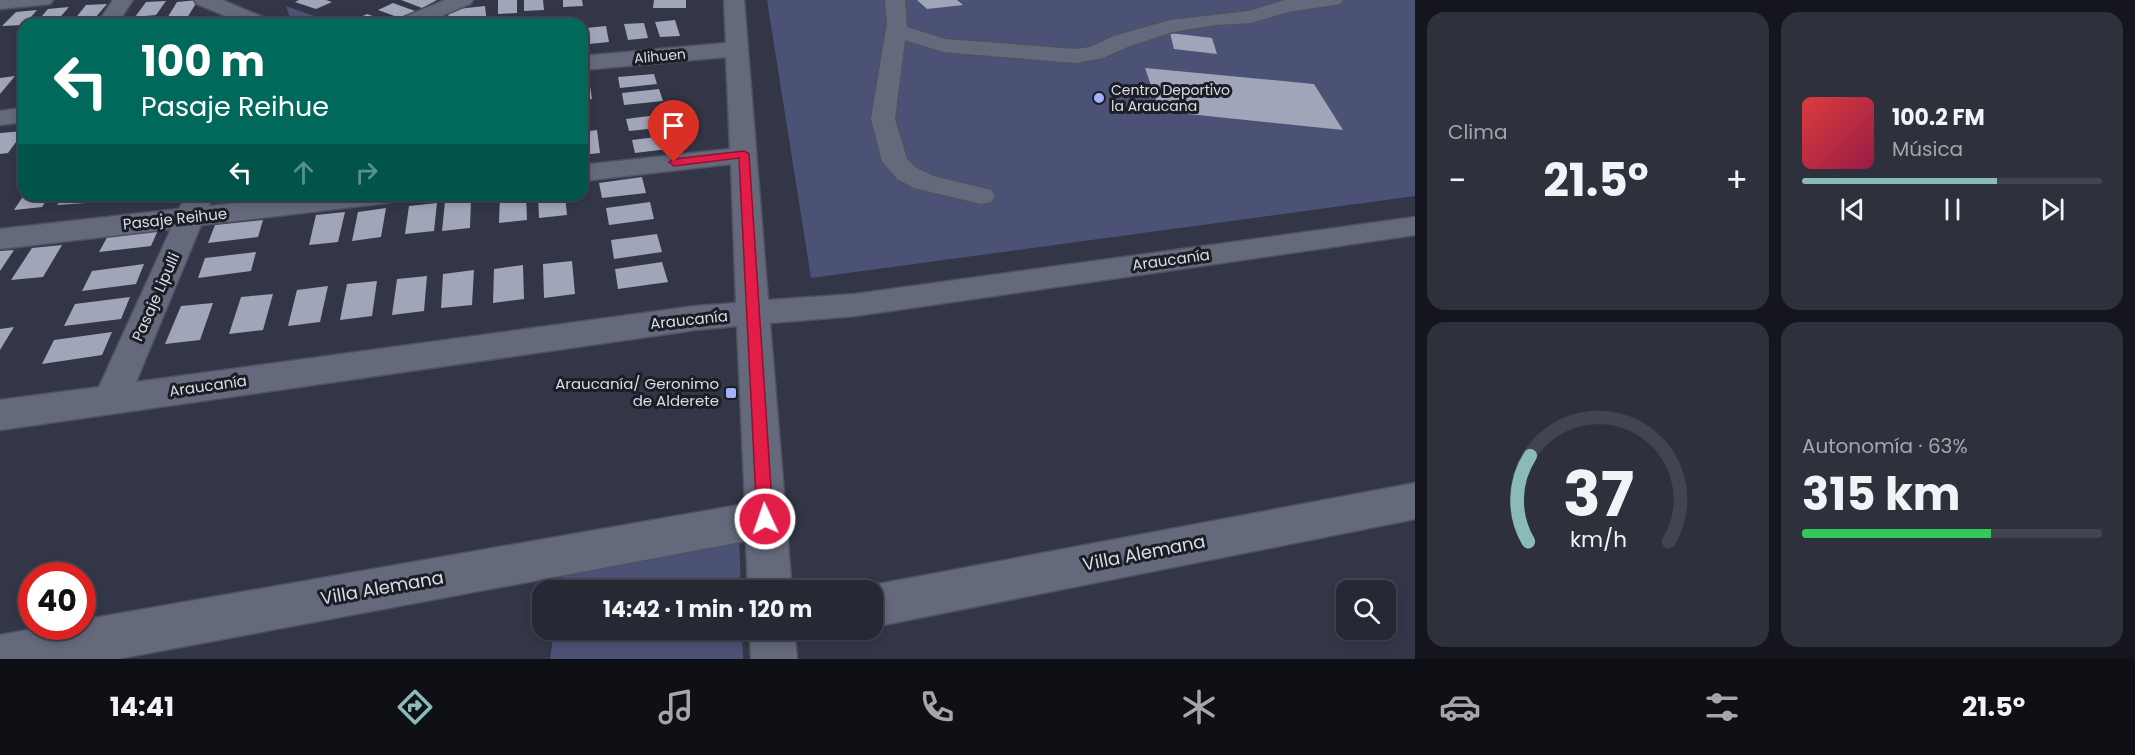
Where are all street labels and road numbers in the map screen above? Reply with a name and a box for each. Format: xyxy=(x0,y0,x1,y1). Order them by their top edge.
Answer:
street label: Alihuen xyxy=(633,44,687,68)
street label: Pasaje Reihue xyxy=(122,203,228,234)
street label: Araucanía xyxy=(1131,244,1211,275)
street label: Pasaje Lipulli xyxy=(127,249,184,344)
street label: Araucanía xyxy=(649,305,729,334)
street label: Araucanía xyxy=(168,370,248,401)
street label: Villa Alemana xyxy=(1080,528,1207,577)
street label: Villa Alemana xyxy=(318,564,445,611)

